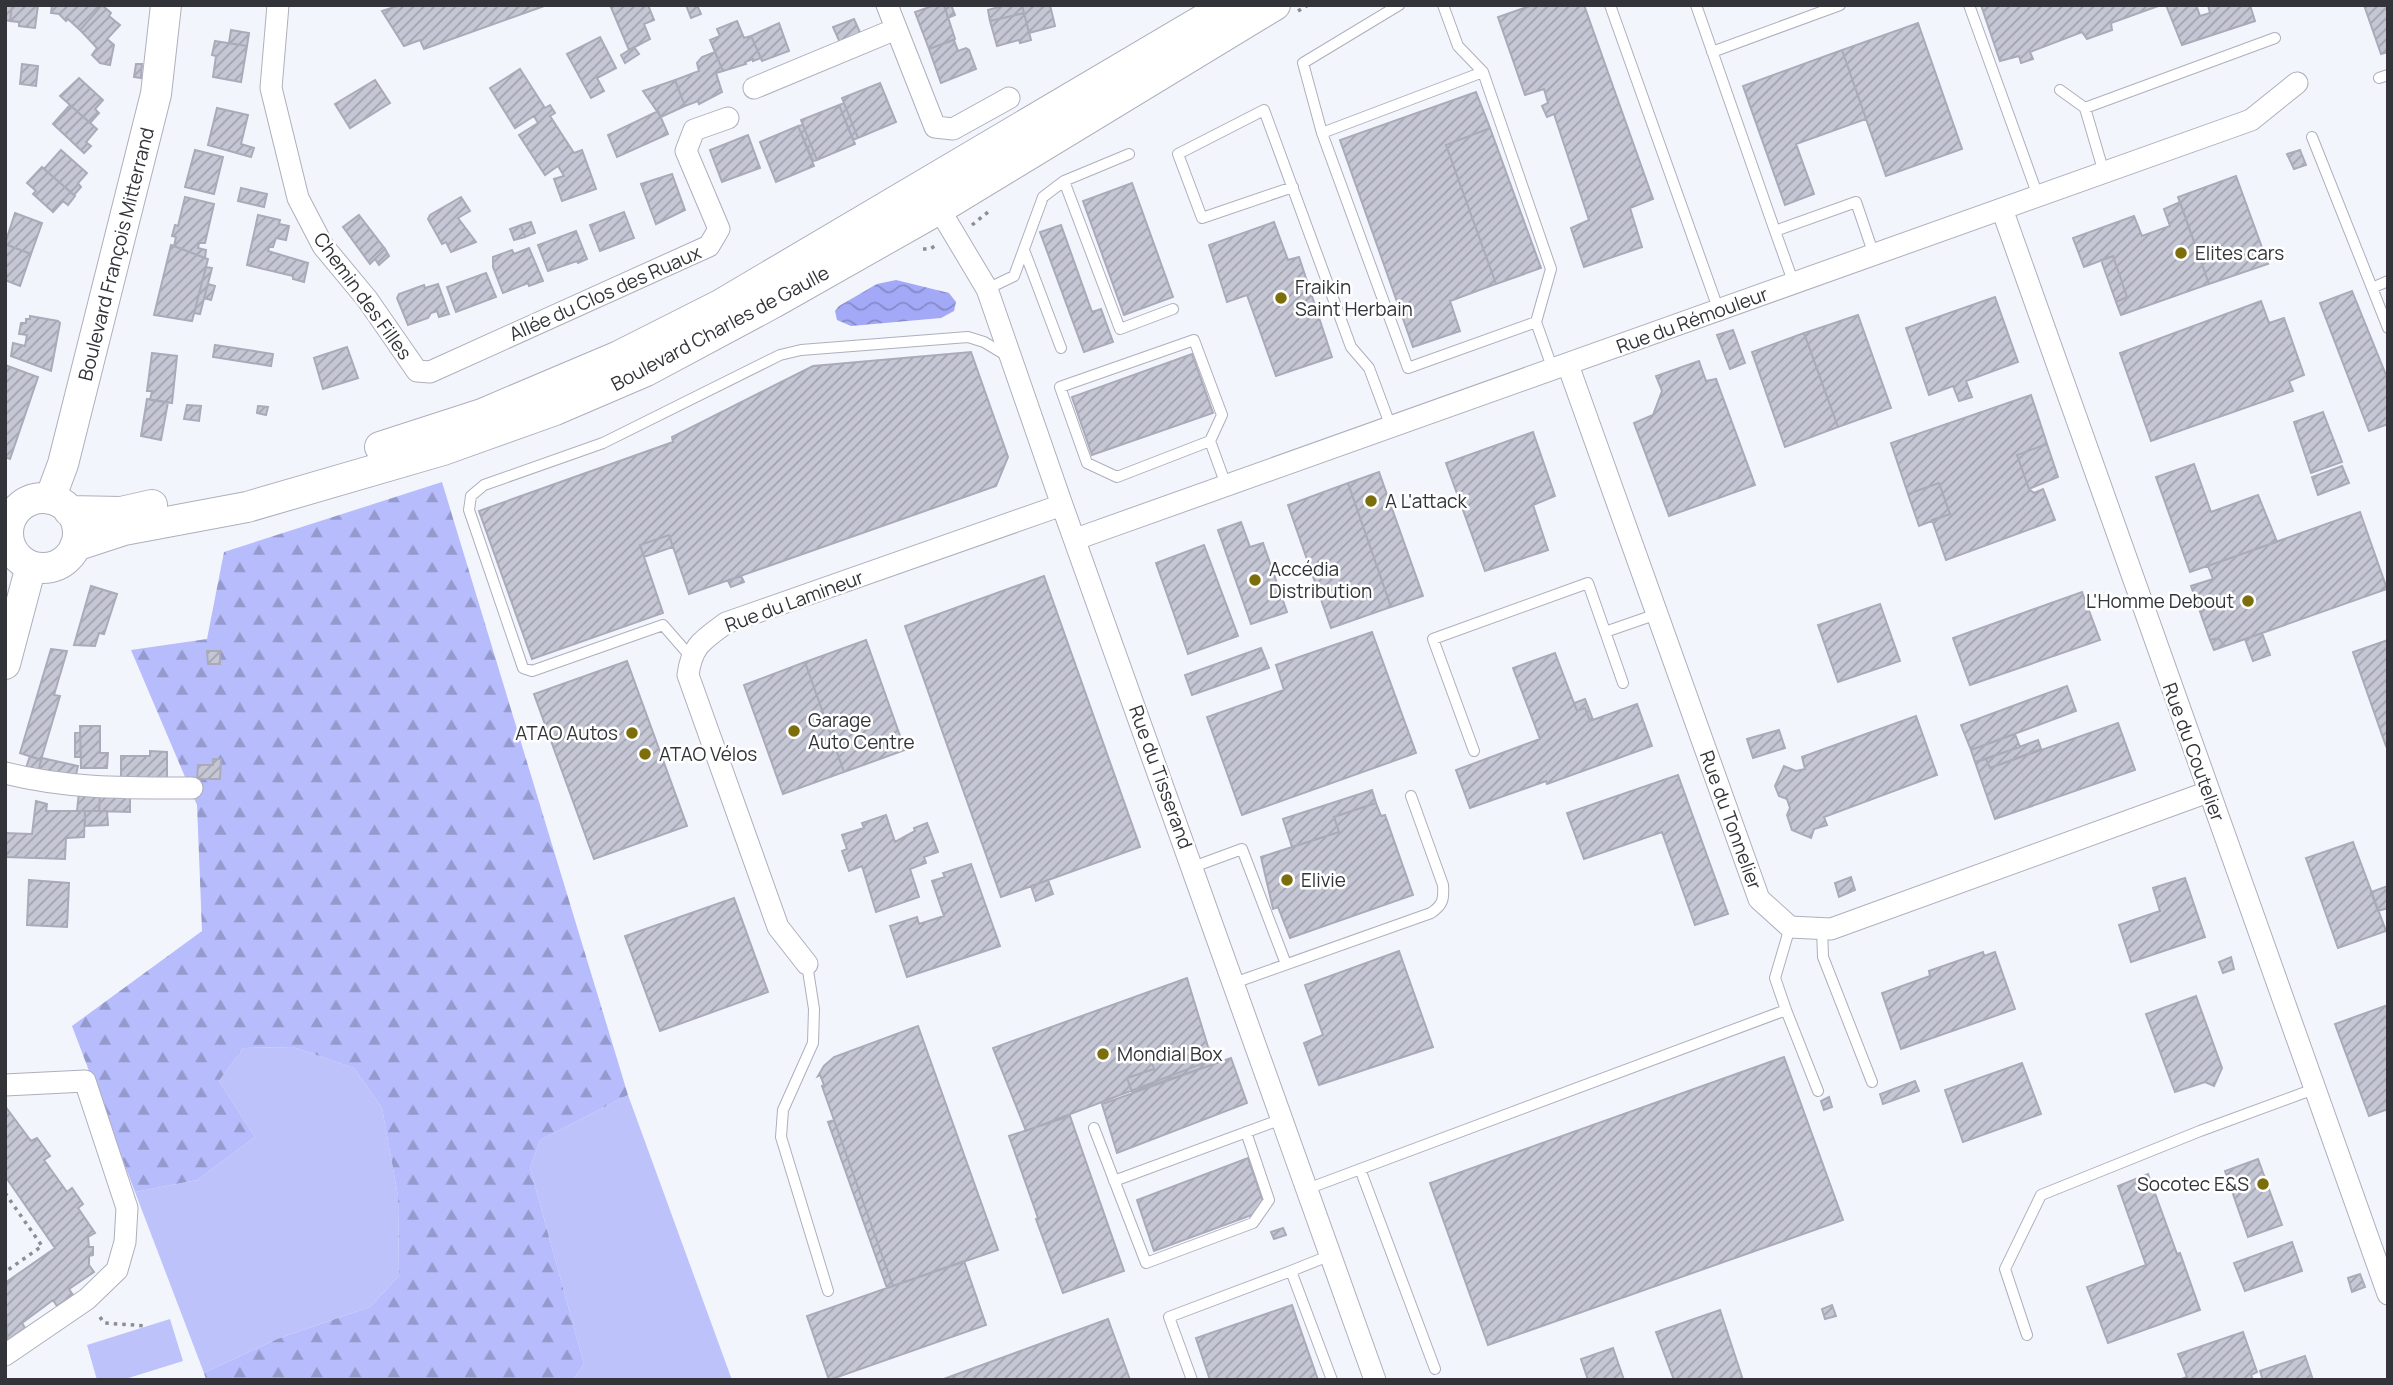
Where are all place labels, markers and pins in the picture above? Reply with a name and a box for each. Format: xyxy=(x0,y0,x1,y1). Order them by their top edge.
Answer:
place label: Elites cars xyxy=(2195,240,2284,266)
marker: Elites cars xyxy=(2173,245,2189,261)
place label: Fraikin Saint Herbain xyxy=(1295,274,1413,322)
marker: Fraikin Saint Herbain xyxy=(1273,290,1289,306)
place label: A L'attack xyxy=(1385,488,1467,514)
marker: A L'attack xyxy=(1363,493,1379,509)
place label: Accédia Distribution xyxy=(1269,556,1372,604)
marker: Accédia Distribution xyxy=(1247,572,1263,588)
place label: L'Homme Debout xyxy=(2086,588,2234,614)
marker: L'Homme Debout xyxy=(2240,593,2256,609)
place label: Garage Auto Centre xyxy=(808,707,915,755)
place label: ATAO Autos xyxy=(515,720,618,746)
marker: Garage Auto Centre xyxy=(786,723,802,739)
marker: ATAO Autos xyxy=(624,725,640,741)
place label: ATAO Vélos xyxy=(659,741,757,767)
marker: ATAO Vélos xyxy=(637,746,653,762)
place label: Elivie xyxy=(1301,867,1346,893)
marker: Elivie xyxy=(1279,872,1295,888)
place label: Mondial Box xyxy=(1117,1041,1223,1067)
marker: Mondial Box xyxy=(1095,1046,1111,1062)
place label: Socotec E&S xyxy=(2137,1171,2249,1197)
marker: Socotec E&S xyxy=(2255,1176,2271,1192)

